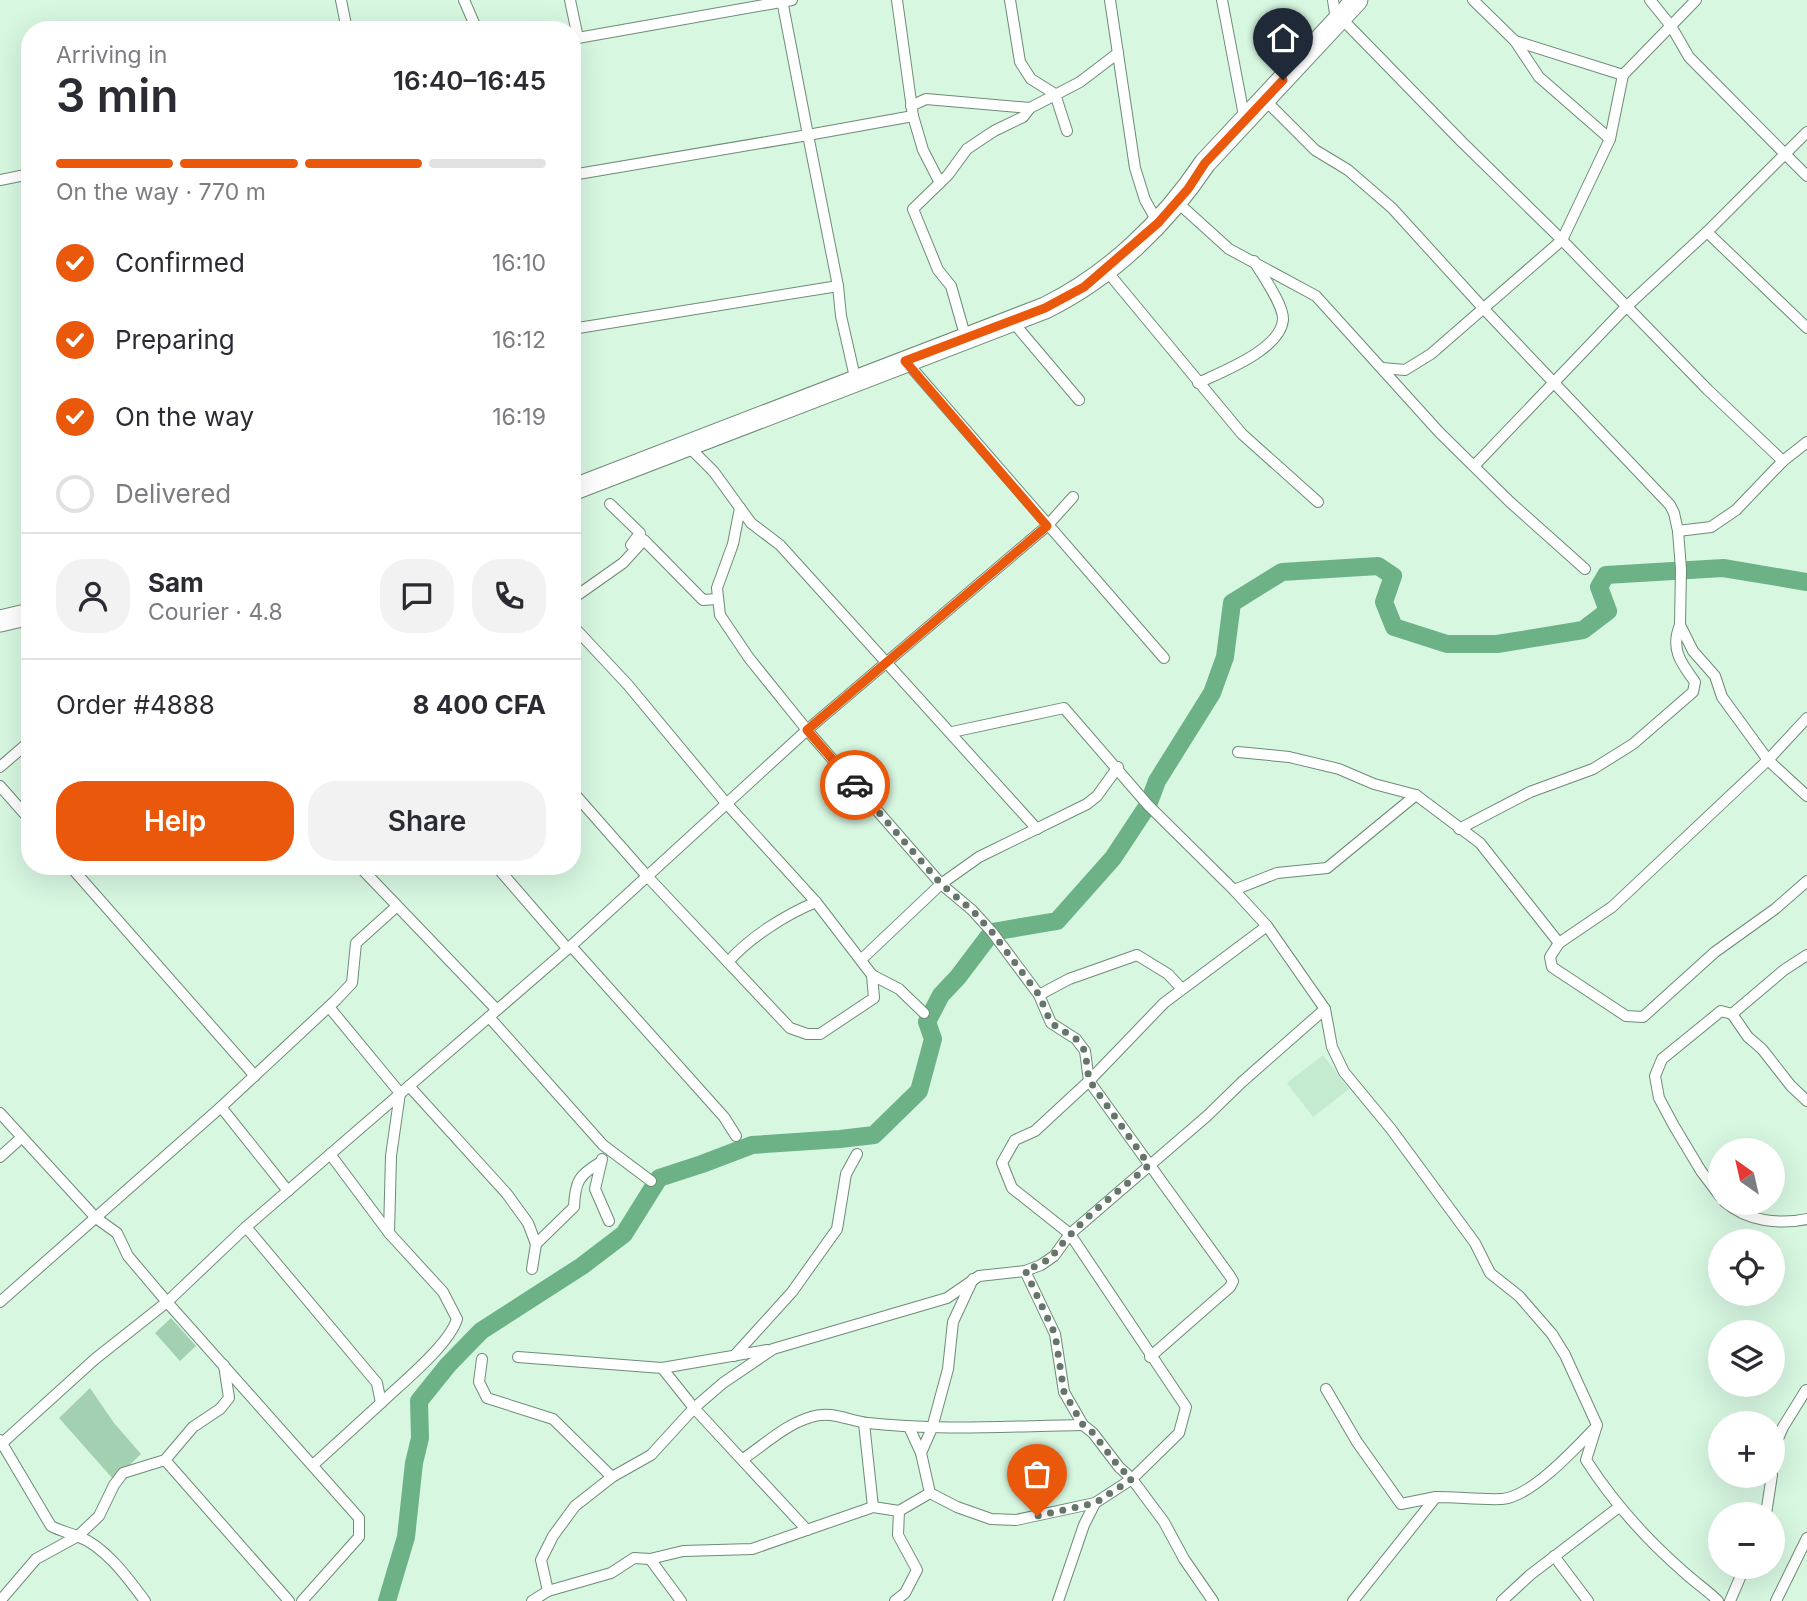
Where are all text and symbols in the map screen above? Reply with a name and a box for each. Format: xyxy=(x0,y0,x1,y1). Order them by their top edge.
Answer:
pin xyxy=(1253,8,1313,80)
icon: home xyxy=(1264,19,1302,57)
text: Arriving in xyxy=(56,41,167,69)
text: 16:40–16:45 xyxy=(393,65,546,96)
text: 3 min xyxy=(56,67,178,123)
text: On the way · 770 m xyxy=(56,178,266,206)
icon: check xyxy=(56,244,94,282)
text: Confirmed xyxy=(115,247,245,278)
text: 16:10 xyxy=(492,249,546,277)
icon: check xyxy=(56,321,94,359)
text: Preparing xyxy=(115,324,235,355)
text: 16:12 xyxy=(492,326,546,354)
icon: check xyxy=(56,398,94,436)
text: On the way xyxy=(115,401,254,432)
text: 16:19 xyxy=(492,403,546,431)
text: Delivered xyxy=(115,478,231,509)
button: person xyxy=(56,559,130,633)
button: chat xyxy=(380,559,454,633)
button: phone xyxy=(472,559,546,633)
text: Sam xyxy=(148,567,204,598)
text: Courier · 4.8 xyxy=(148,598,283,626)
text: Order #4888 xyxy=(56,689,215,720)
text: 8 400 CFA xyxy=(413,689,546,720)
courier xyxy=(820,750,890,820)
icon: car xyxy=(836,766,874,804)
button: Help xyxy=(56,781,294,861)
button: Share xyxy=(308,781,546,861)
north arrow xyxy=(1708,1138,1785,1214)
map controls xyxy=(1708,1138,1785,1579)
button: locate xyxy=(1708,1229,1785,1306)
button: layers xyxy=(1708,1320,1785,1397)
button: + xyxy=(1708,1411,1785,1488)
pin xyxy=(1007,1444,1067,1516)
icon: bag xyxy=(1018,1455,1056,1493)
button: − xyxy=(1708,1502,1785,1579)

